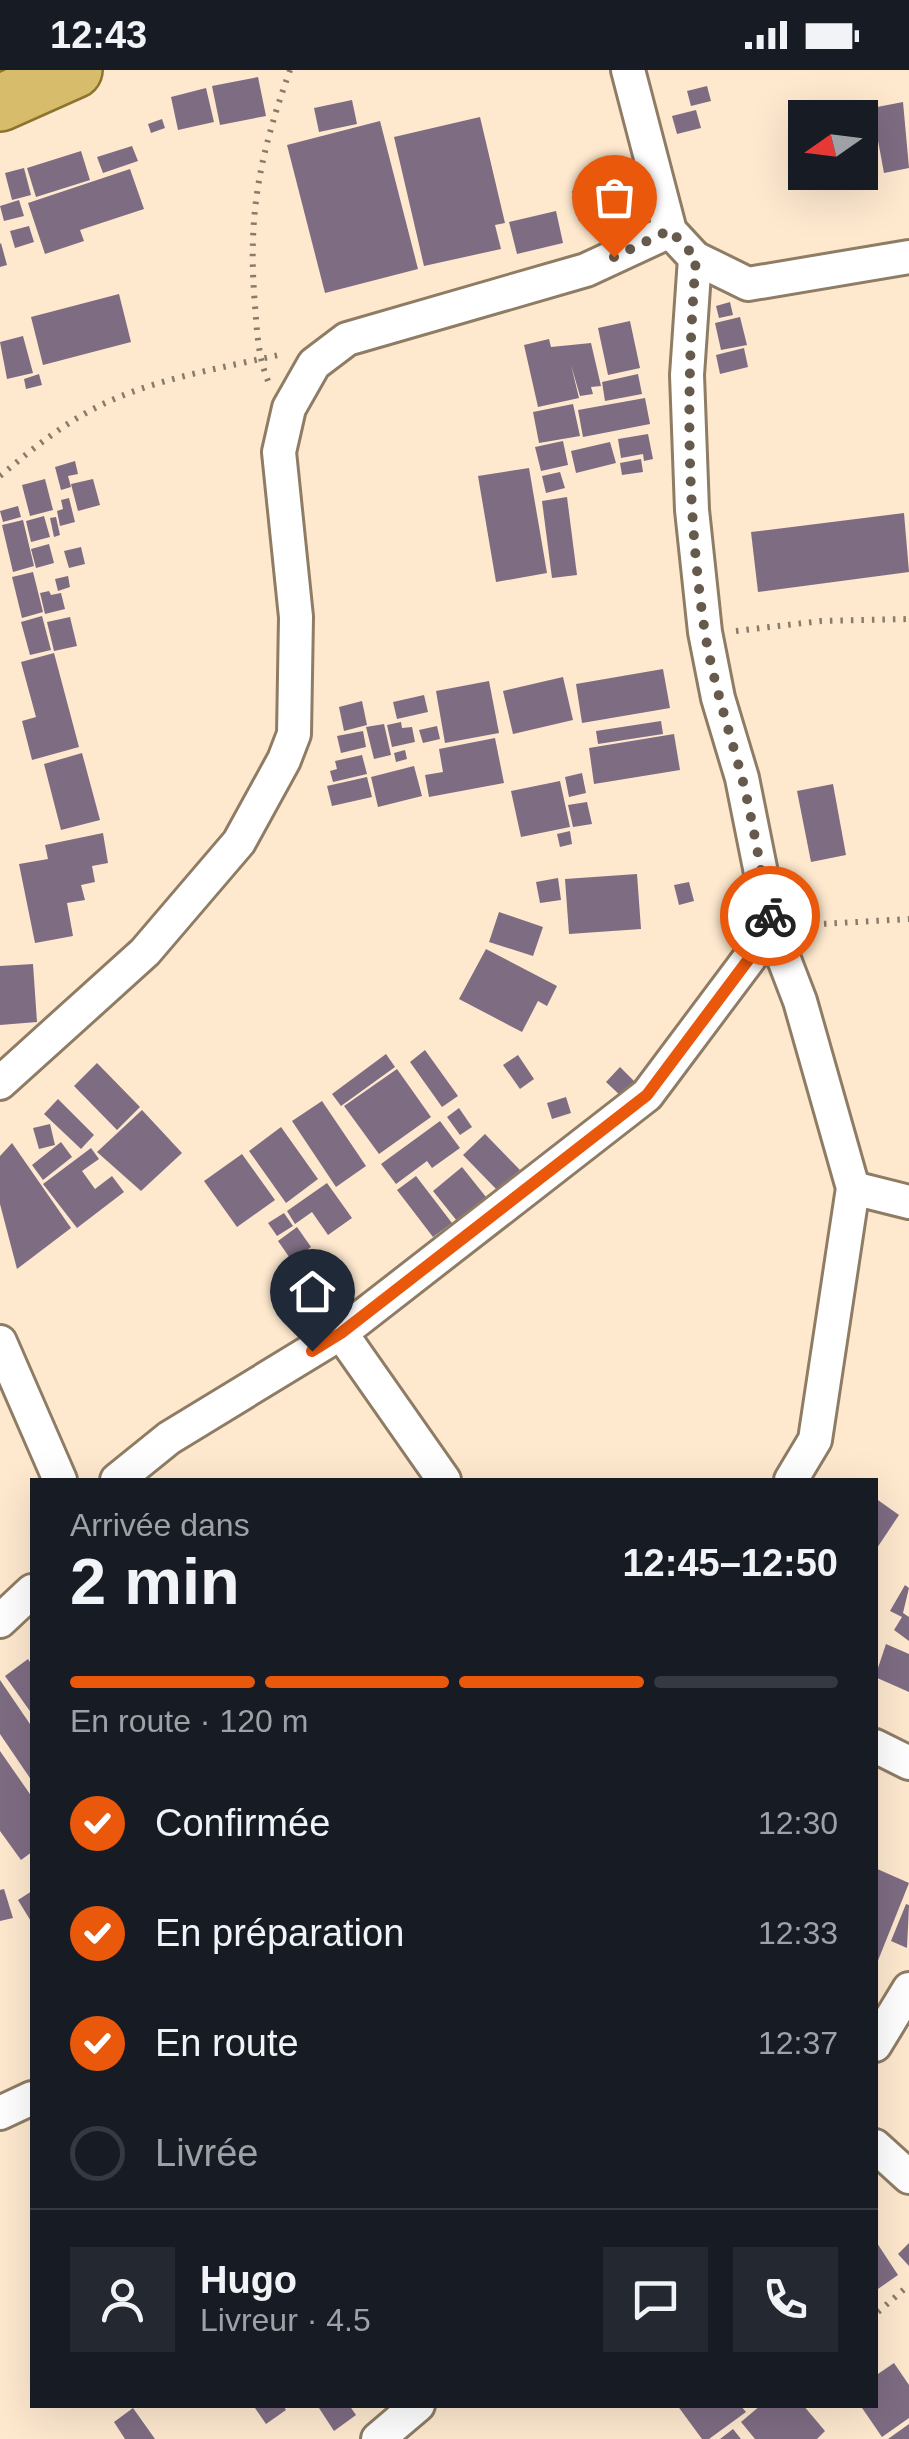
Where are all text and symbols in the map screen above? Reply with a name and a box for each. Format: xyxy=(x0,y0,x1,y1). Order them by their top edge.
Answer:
text: 12:43 xyxy=(50,14,147,56)
north arrow xyxy=(788,100,878,190)
map controls xyxy=(788,100,878,190)
pin xyxy=(572,155,657,258)
icon: bag xyxy=(587,170,642,225)
courier xyxy=(720,866,820,966)
icon: bike xyxy=(743,889,798,944)
pin xyxy=(270,1249,355,1352)
icon: home xyxy=(285,1264,340,1319)
text: Arrivée dans xyxy=(70,1507,250,1543)
text: 12:45–12:50 xyxy=(622,1542,838,1584)
text: 2 min xyxy=(70,1545,240,1618)
text: En route · 120 m xyxy=(70,1703,308,1739)
icon: check xyxy=(70,1796,125,1851)
text: Confirmée xyxy=(155,1802,330,1844)
text: 12:30 xyxy=(758,1805,838,1841)
icon: check xyxy=(70,1906,125,1961)
text: En préparation xyxy=(155,1912,404,1954)
text: 12:33 xyxy=(758,1915,838,1951)
icon: check xyxy=(70,2016,125,2071)
text: En route xyxy=(155,2022,299,2064)
text: 12:37 xyxy=(758,2025,838,2061)
text: Livrée xyxy=(155,2132,259,2174)
button: person xyxy=(70,2247,175,2352)
button: chat xyxy=(603,2247,708,2352)
button: phone xyxy=(733,2247,838,2352)
text: Hugo xyxy=(200,2259,297,2301)
text: Livreur · 4.5 xyxy=(200,2302,371,2338)

